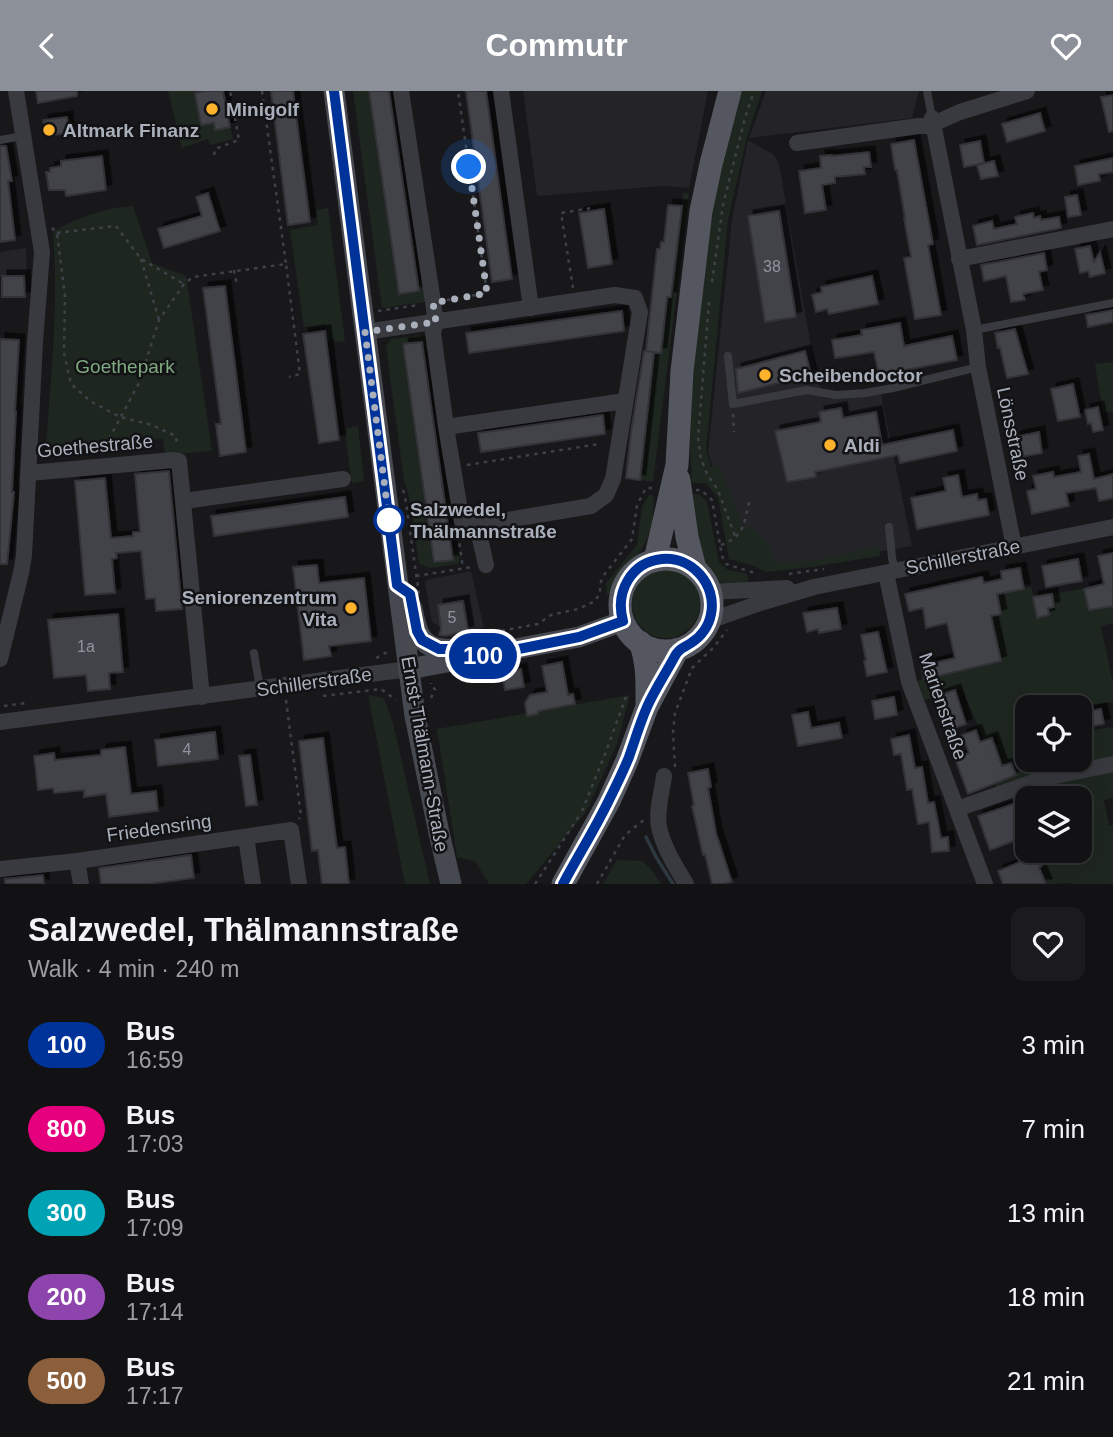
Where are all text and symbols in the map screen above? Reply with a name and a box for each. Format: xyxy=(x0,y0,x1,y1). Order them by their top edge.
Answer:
icon: back xyxy=(28,27,66,65)
text: Commutr xyxy=(485,27,628,63)
icon: heart xyxy=(1047,27,1085,65)
place label: Minigolf xyxy=(226,99,299,120)
marker: Minigolf xyxy=(204,101,220,117)
place label: Altmark Finanz xyxy=(63,120,199,141)
marker: Altmark Finanz xyxy=(41,122,57,138)
your location xyxy=(451,149,486,184)
house number: 38 xyxy=(763,258,781,275)
park label: Goethepark xyxy=(75,356,175,377)
place label: Scheibendoctor xyxy=(779,365,923,386)
marker: Scheibendoctor xyxy=(757,367,773,383)
street label: Lönsstraße xyxy=(993,385,1033,483)
street label: Goethestraße xyxy=(36,430,154,462)
place label: Aldi xyxy=(844,435,880,456)
marker: Aldi xyxy=(822,437,838,453)
place label: Salzwedel, Thälmannstraße xyxy=(410,499,557,542)
marker: Salzwedel, Thälmannstraße xyxy=(374,505,404,535)
street label: Schillerstraße xyxy=(904,536,1022,578)
place label: Seniorenzentrum Vita xyxy=(182,587,337,630)
marker: Seniorenzentrum Vita xyxy=(343,600,359,616)
house number: 5 xyxy=(448,609,457,626)
line badge: 100 xyxy=(443,633,523,679)
house number: 1a xyxy=(77,638,95,655)
text: 100 xyxy=(463,642,503,669)
street label: Marienstraße xyxy=(915,650,971,762)
street label: Ernst-Thälmann-Straße xyxy=(397,654,453,854)
street label: Schillerstraße xyxy=(255,664,373,700)
map controls xyxy=(1015,695,1092,863)
button: locate xyxy=(1015,695,1092,772)
house number: 4 xyxy=(183,741,192,758)
button: layers xyxy=(1015,786,1092,863)
street label: Friedensring xyxy=(105,810,213,846)
button: heart xyxy=(1011,907,1085,981)
text: Salzwedel, Thälmannstraße xyxy=(28,911,459,948)
text: Walk · 4 min · 240 m xyxy=(28,956,239,982)
text: Bus xyxy=(126,1016,175,1046)
text: 3 min xyxy=(1021,1030,1085,1060)
text: 100 xyxy=(46,1031,87,1058)
text: 16:59 xyxy=(126,1047,184,1073)
text: Bus xyxy=(126,1100,175,1130)
text: 7 min xyxy=(1021,1114,1085,1144)
text: 800 xyxy=(46,1115,87,1142)
text: 17:03 xyxy=(126,1131,184,1157)
text: Bus xyxy=(126,1184,175,1214)
text: 13 min xyxy=(1007,1198,1085,1228)
text: 300 xyxy=(46,1199,87,1226)
text: 17:09 xyxy=(126,1215,184,1241)
text: Bus xyxy=(126,1268,175,1298)
text: 18 min xyxy=(1007,1282,1085,1312)
text: 200 xyxy=(46,1283,87,1310)
text: 17:14 xyxy=(126,1299,184,1325)
text: Bus xyxy=(126,1352,175,1382)
text: 21 min xyxy=(1007,1366,1085,1396)
text: 500 xyxy=(46,1367,87,1394)
text: 17:17 xyxy=(126,1383,184,1409)

